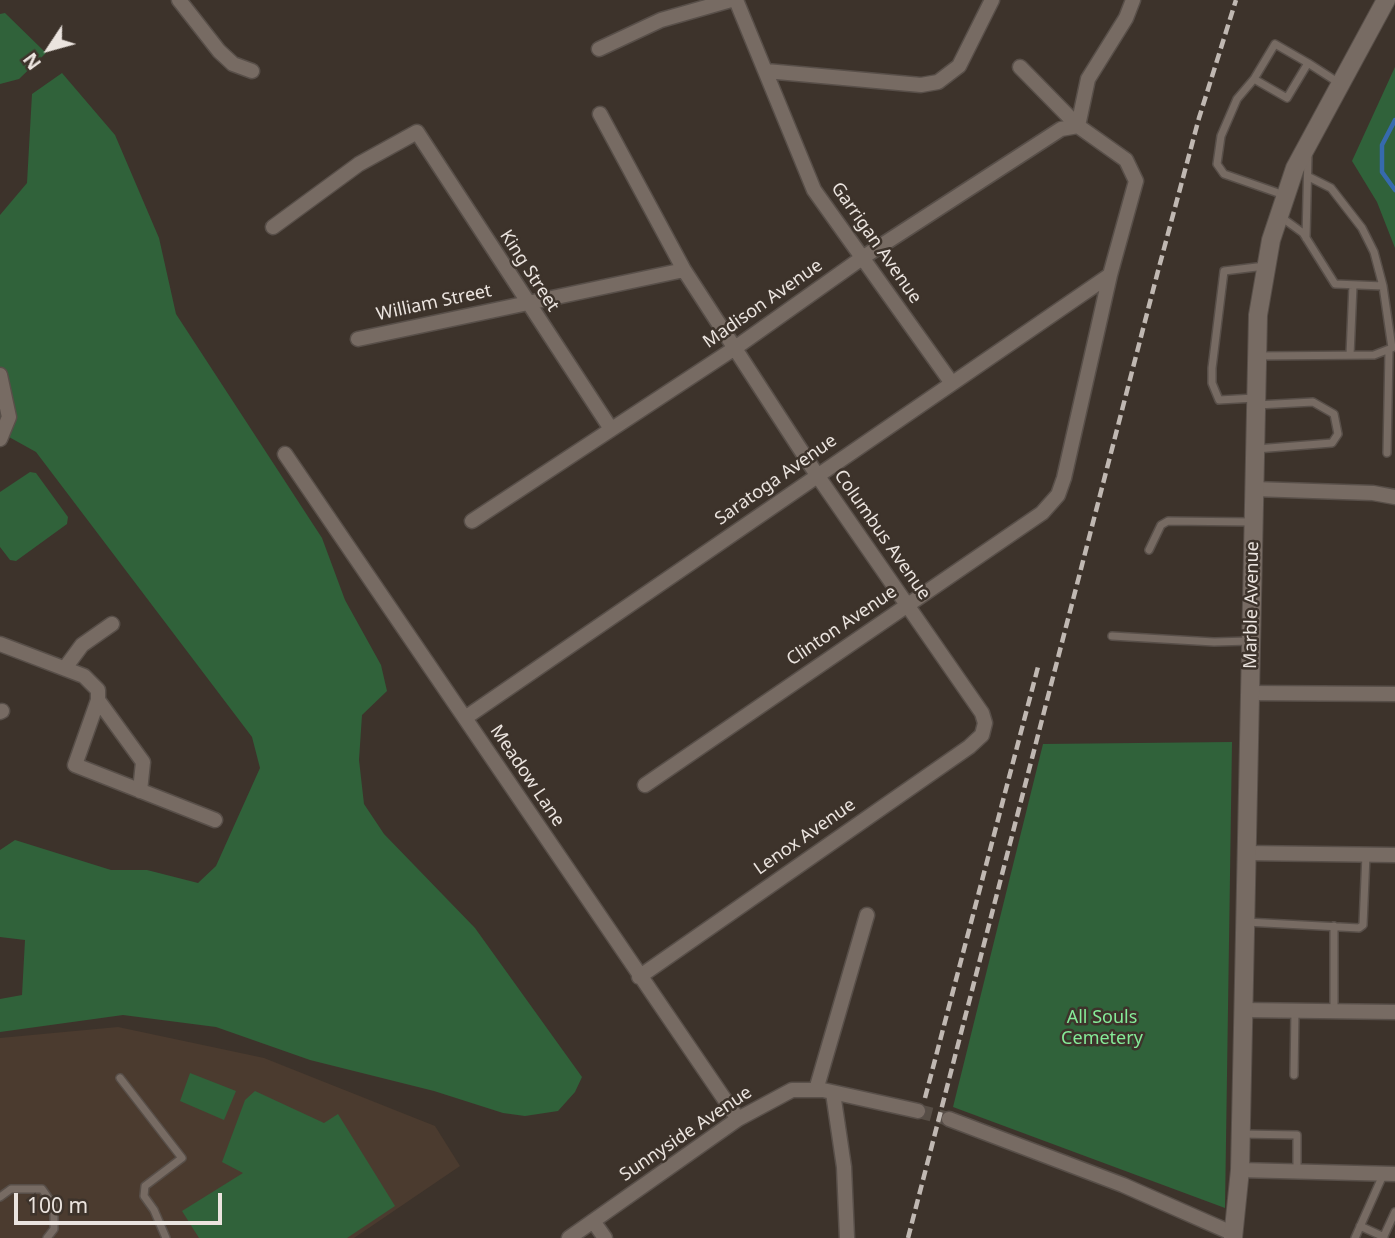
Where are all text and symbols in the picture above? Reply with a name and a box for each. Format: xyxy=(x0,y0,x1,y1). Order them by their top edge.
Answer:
north arrow xyxy=(14,14,84,84)
text: N xyxy=(17,47,47,75)
street label: Garrigan Avenue xyxy=(826,178,926,308)
street label: King Street xyxy=(495,226,563,316)
street label: Madison Avenue xyxy=(699,255,827,353)
street label: William Street xyxy=(374,280,494,326)
street label: Saratoga Avenue xyxy=(711,430,841,530)
street label: Columbus Avenue xyxy=(829,466,935,604)
street label: Marble Avenue xyxy=(1240,541,1264,669)
street label: Clinton Avenue xyxy=(783,581,901,671)
street label: Meadow Lane xyxy=(485,721,569,831)
street label: Lenox Avenue xyxy=(750,794,860,880)
park label: All Souls Cemetery xyxy=(1061,1007,1143,1050)
street label: Sunnyside Avenue xyxy=(616,1082,756,1186)
scale bar xyxy=(18,1178,226,1222)
text: 100 m xyxy=(27,1191,88,1219)

